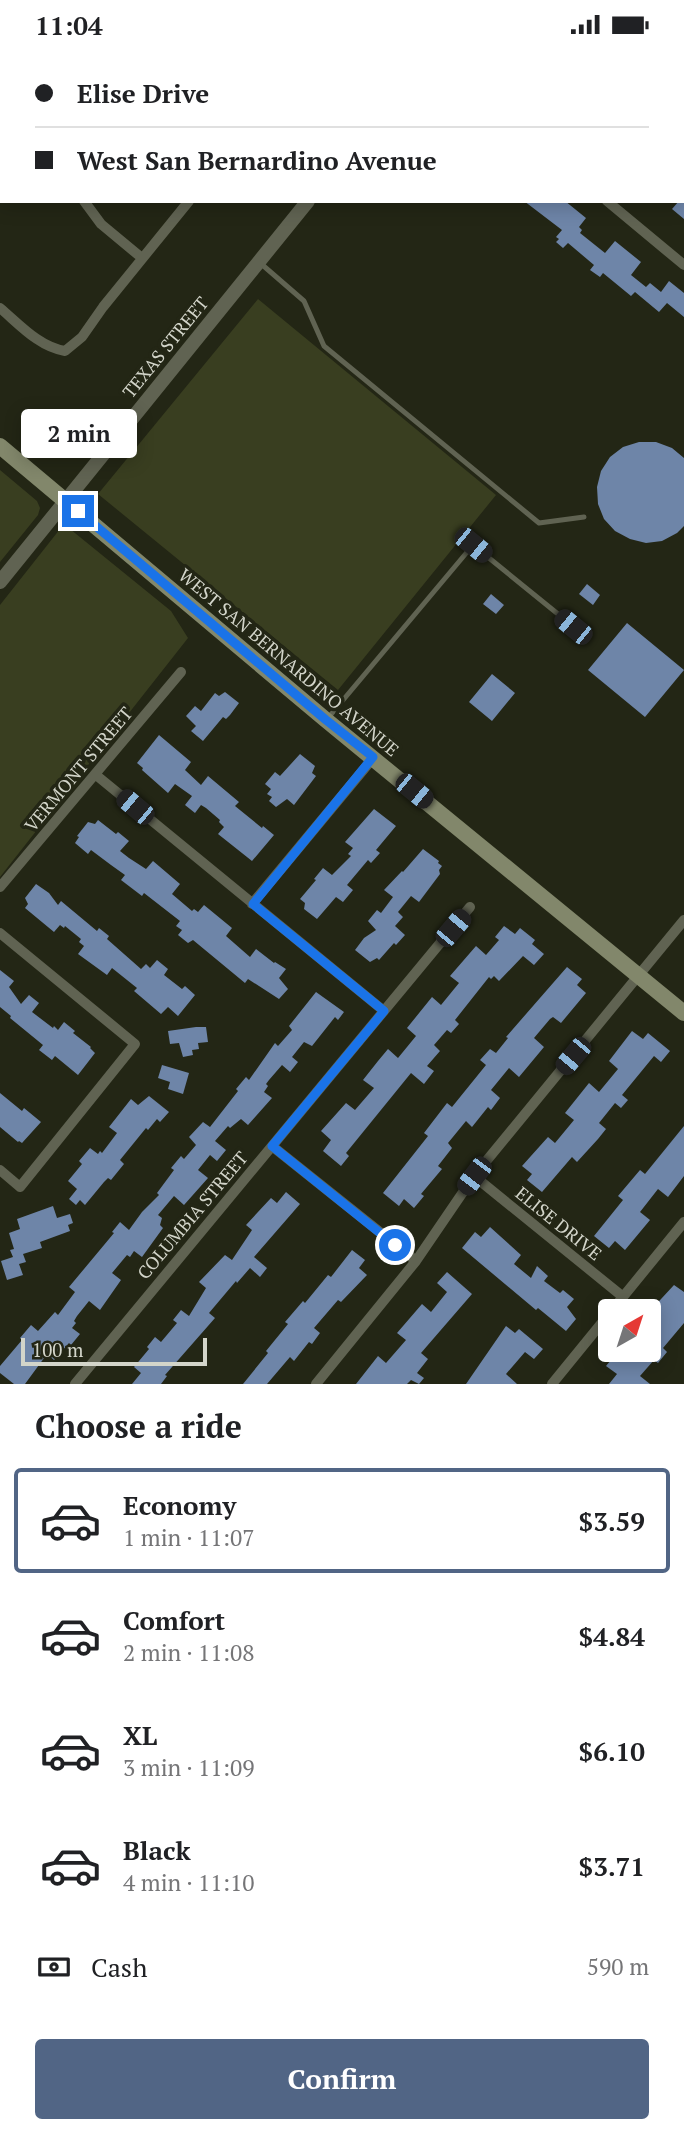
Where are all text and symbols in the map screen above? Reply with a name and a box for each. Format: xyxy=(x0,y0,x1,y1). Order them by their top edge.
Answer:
text: 11:04 xyxy=(35,8,103,42)
text: Elise Drive xyxy=(77,76,209,110)
text: West San Bernardino Avenue xyxy=(77,143,437,177)
street label: TEXAS STREET xyxy=(117,291,213,403)
callout: 2 min xyxy=(20,409,136,459)
text: 2 min xyxy=(48,418,110,449)
route end xyxy=(62,495,94,527)
car xyxy=(451,524,496,566)
street label: WEST SAN BERNARDINO AVENUE xyxy=(174,563,404,761)
car xyxy=(551,606,596,648)
street label: VERMONT STREET xyxy=(19,701,137,837)
car xyxy=(392,770,437,812)
car xyxy=(113,785,158,829)
car xyxy=(432,905,475,951)
car xyxy=(552,1033,595,1079)
street label: COLUMBIA STREET xyxy=(131,1146,253,1284)
car xyxy=(453,1153,496,1199)
street label: ELISE DRIVE xyxy=(511,1181,607,1265)
route start xyxy=(379,1229,411,1261)
north arrow xyxy=(598,1299,662,1361)
map controls xyxy=(598,1299,661,1362)
scale bar xyxy=(21,1335,206,1367)
text: 100 m xyxy=(32,1337,83,1362)
text: Choose a ride xyxy=(35,1405,242,1447)
text: Economy xyxy=(123,1488,236,1522)
icon: car xyxy=(39,1489,102,1552)
text: $3.59 xyxy=(579,1504,645,1538)
text: 1 min · 11:07 xyxy=(123,1522,255,1553)
text: Comfort xyxy=(123,1603,225,1637)
icon: car xyxy=(39,1604,102,1667)
text: $4.84 xyxy=(579,1619,645,1653)
text: 2 min · 11:08 xyxy=(123,1637,255,1668)
text: XL xyxy=(123,1718,157,1752)
icon: car xyxy=(39,1719,102,1782)
text: $6.10 xyxy=(579,1734,645,1768)
text: 3 min · 11:09 xyxy=(123,1752,255,1783)
text: Black xyxy=(123,1833,191,1867)
icon: car xyxy=(39,1834,102,1897)
text: $3.71 xyxy=(579,1849,645,1883)
text: 4 min · 11:10 xyxy=(123,1867,255,1898)
icon: cash xyxy=(35,1948,73,1986)
text: Cash xyxy=(91,1950,147,1984)
text: 590 m xyxy=(587,1951,649,1982)
button: Confirm xyxy=(35,2039,649,2119)

